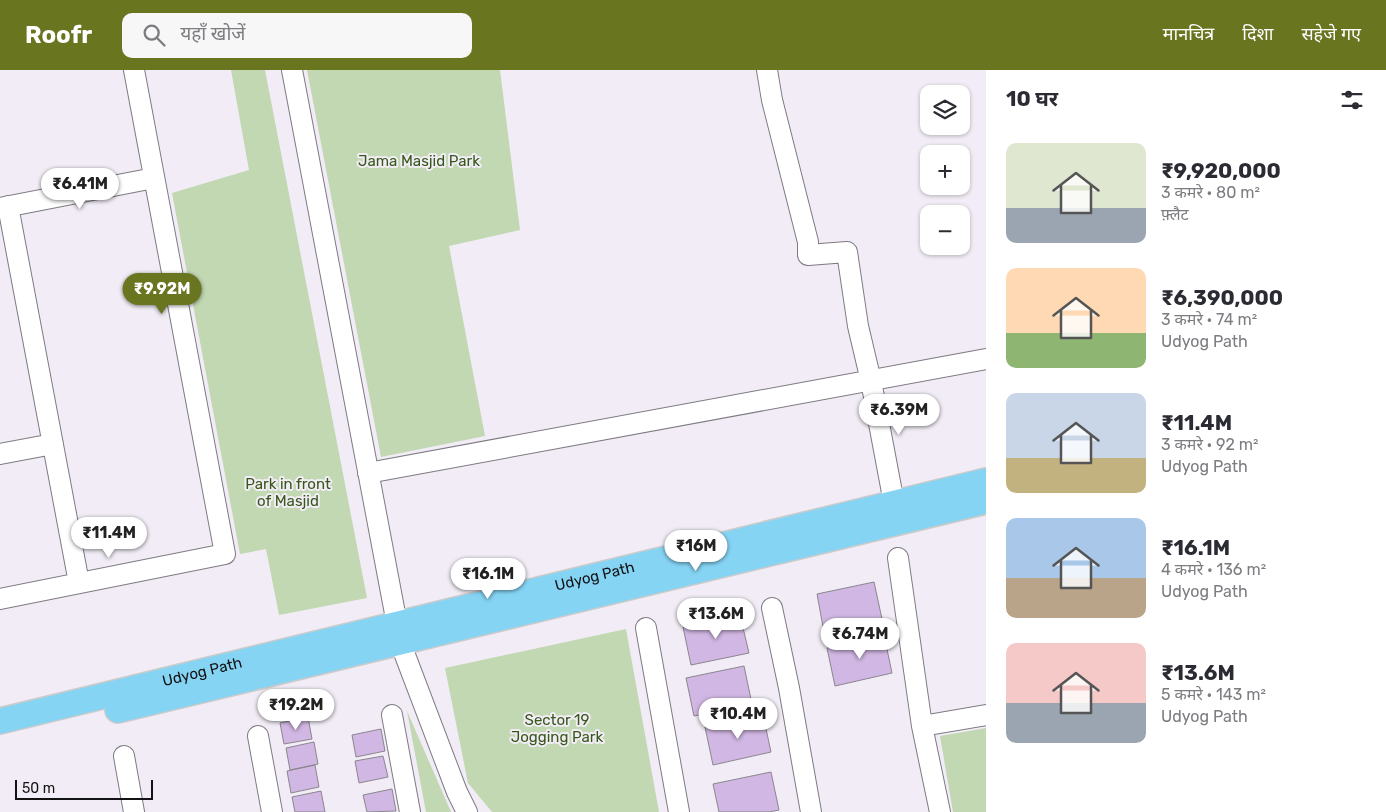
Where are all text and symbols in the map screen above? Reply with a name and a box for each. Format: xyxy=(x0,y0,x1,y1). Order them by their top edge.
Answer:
search box xyxy=(122,13,472,58)
text: Roofr xyxy=(25,21,92,49)
icon: search xyxy=(140,21,168,49)
text: यहाँ खोजें xyxy=(180,22,245,45)
text: मानचित्र xyxy=(1163,23,1214,45)
text: दिशा xyxy=(1242,23,1273,45)
text: सहेजे गए xyxy=(1301,23,1361,45)
map controls xyxy=(920,85,970,255)
button: layers xyxy=(920,85,970,135)
text: 10 घर xyxy=(1006,86,1058,111)
icon: filters xyxy=(1338,86,1366,114)
button: + xyxy=(920,145,970,195)
park label: Jama Masjid Park xyxy=(358,152,480,170)
text: ₹9,920,000 xyxy=(1161,158,1281,183)
icon: home xyxy=(1046,163,1106,223)
pin: ₹6.41M xyxy=(39,168,121,210)
text: ₹6.41M xyxy=(52,174,108,193)
text: 3 कमरे · 80 m² xyxy=(1161,183,1260,202)
button: − xyxy=(920,205,970,255)
text: फ़्लैट xyxy=(1161,205,1189,224)
pin: ₹9.92M xyxy=(121,272,203,315)
text: ₹9.92M xyxy=(134,279,190,298)
text: ₹6,390,000 xyxy=(1161,285,1283,310)
icon: home xyxy=(1046,288,1106,348)
text: 3 कमरे · 74 m² xyxy=(1161,310,1257,329)
text: Udyog Path xyxy=(1161,332,1248,351)
pin: ₹6.39M xyxy=(858,394,940,436)
text: ₹6.39M xyxy=(870,400,928,419)
text: ₹11.4M xyxy=(1161,410,1232,435)
icon: home xyxy=(1046,413,1106,473)
text: 3 कमरे · 92 m² xyxy=(1161,435,1259,454)
text: Udyog Path xyxy=(1161,457,1248,476)
park label: Park in front of Masjid xyxy=(245,475,331,510)
pin: ₹11.4M xyxy=(68,516,150,559)
text: ₹11.4M xyxy=(82,523,136,542)
pin: ₹16M xyxy=(666,530,726,572)
text: ₹16.1M xyxy=(1161,535,1230,560)
text: ₹16M xyxy=(675,536,717,555)
icon: home xyxy=(1046,538,1106,598)
pin: ₹16.1M xyxy=(447,558,529,600)
street label: Udyog Path xyxy=(553,558,636,595)
text: 4 कमरे · 136 m² xyxy=(1161,560,1266,579)
text: ₹16.1M xyxy=(462,564,514,583)
text: Udyog Path xyxy=(1161,582,1248,601)
pin: ₹13.6M xyxy=(675,598,757,640)
text: ₹13.6M xyxy=(688,604,744,623)
pin: ₹6.74M xyxy=(819,618,901,660)
text: ₹6.74M xyxy=(832,624,888,643)
street label: Udyog Path xyxy=(160,653,244,690)
text: ₹13.6M xyxy=(1161,660,1235,685)
icon: home xyxy=(1046,663,1106,723)
text: 5 कमरे · 143 m² xyxy=(1161,685,1266,704)
pin: ₹19.2M xyxy=(255,688,337,731)
text: ₹19.2M xyxy=(268,695,324,714)
pin: ₹10.4M xyxy=(697,698,779,740)
text: ₹10.4M xyxy=(710,704,766,723)
text: Udyog Path xyxy=(1161,707,1248,726)
park label: Sector 19 Jogging Park xyxy=(511,711,604,746)
scale bar xyxy=(15,777,152,800)
text: 50 m xyxy=(22,780,55,797)

